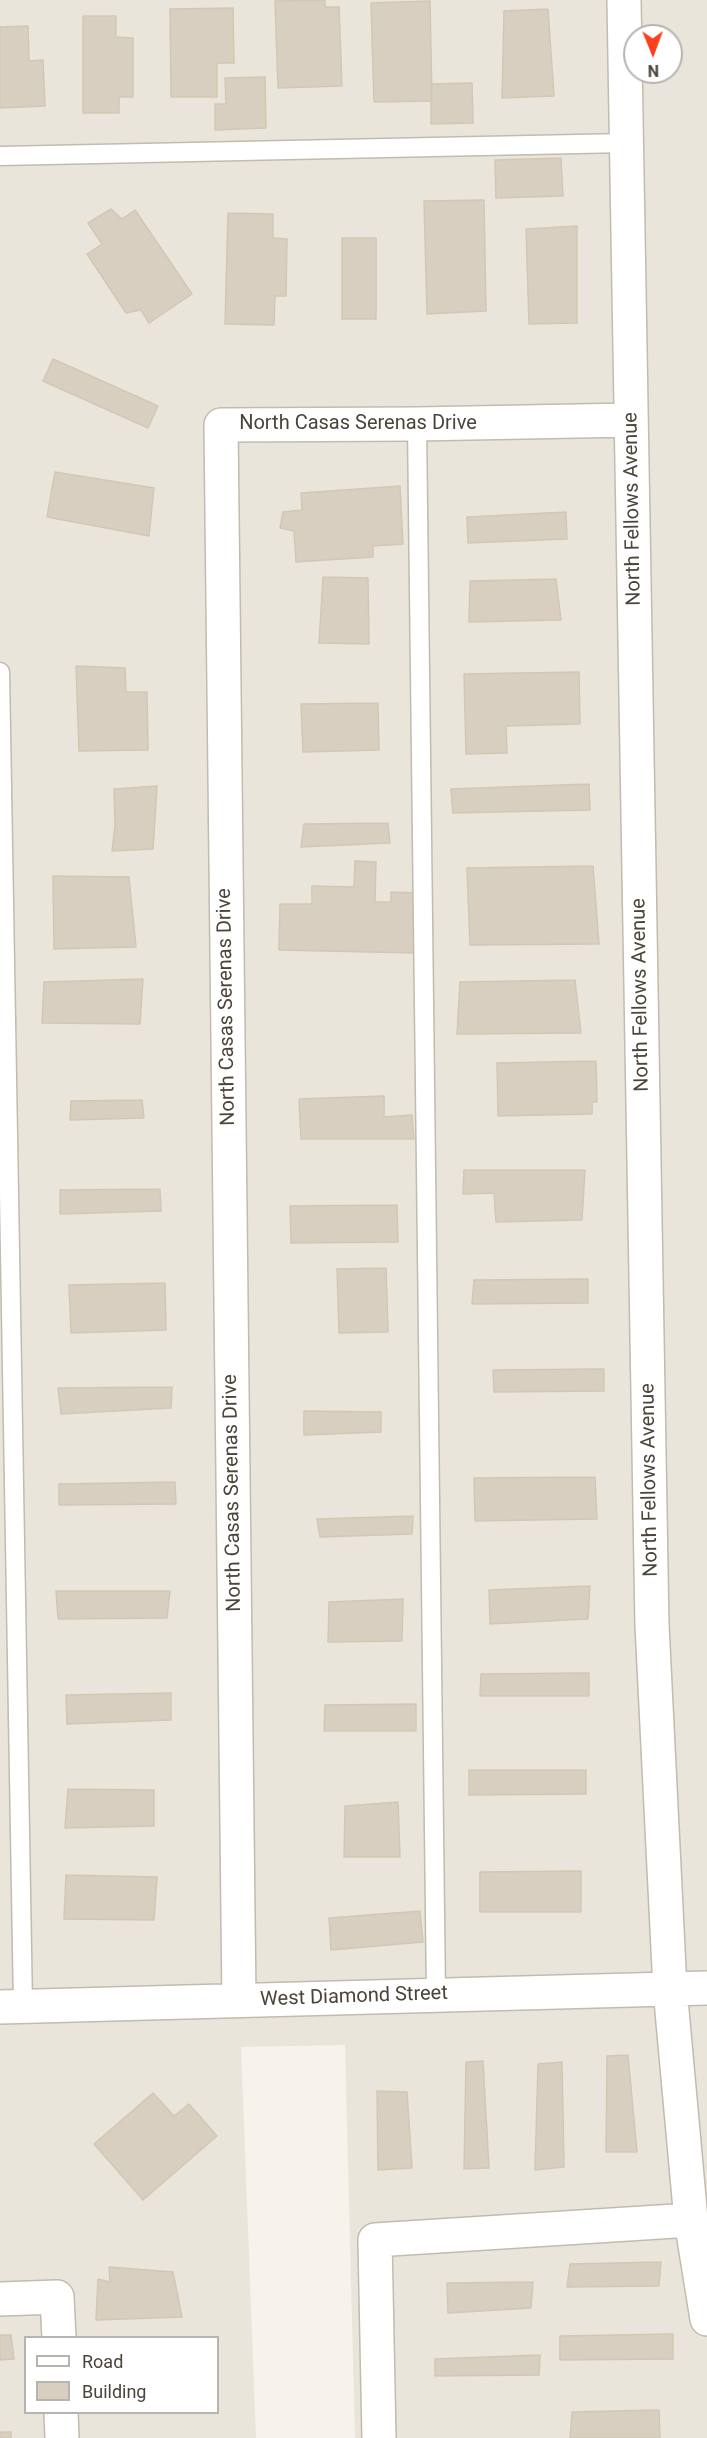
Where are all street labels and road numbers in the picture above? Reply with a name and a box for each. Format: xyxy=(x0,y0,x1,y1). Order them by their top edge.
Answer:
street label: North Casas Serenas Drive xyxy=(239,412,477,436)
street label: North Fellows Avenue xyxy=(619,412,647,606)
street label: North Casas Serenas Drive xyxy=(213,888,241,1126)
street label: North Fellows Avenue xyxy=(627,898,655,1092)
street label: North Casas Serenas Drive xyxy=(219,1374,247,1612)
street label: North Fellows Avenue xyxy=(636,1383,664,1577)
street label: West Diamond Street xyxy=(260,1982,448,2012)

